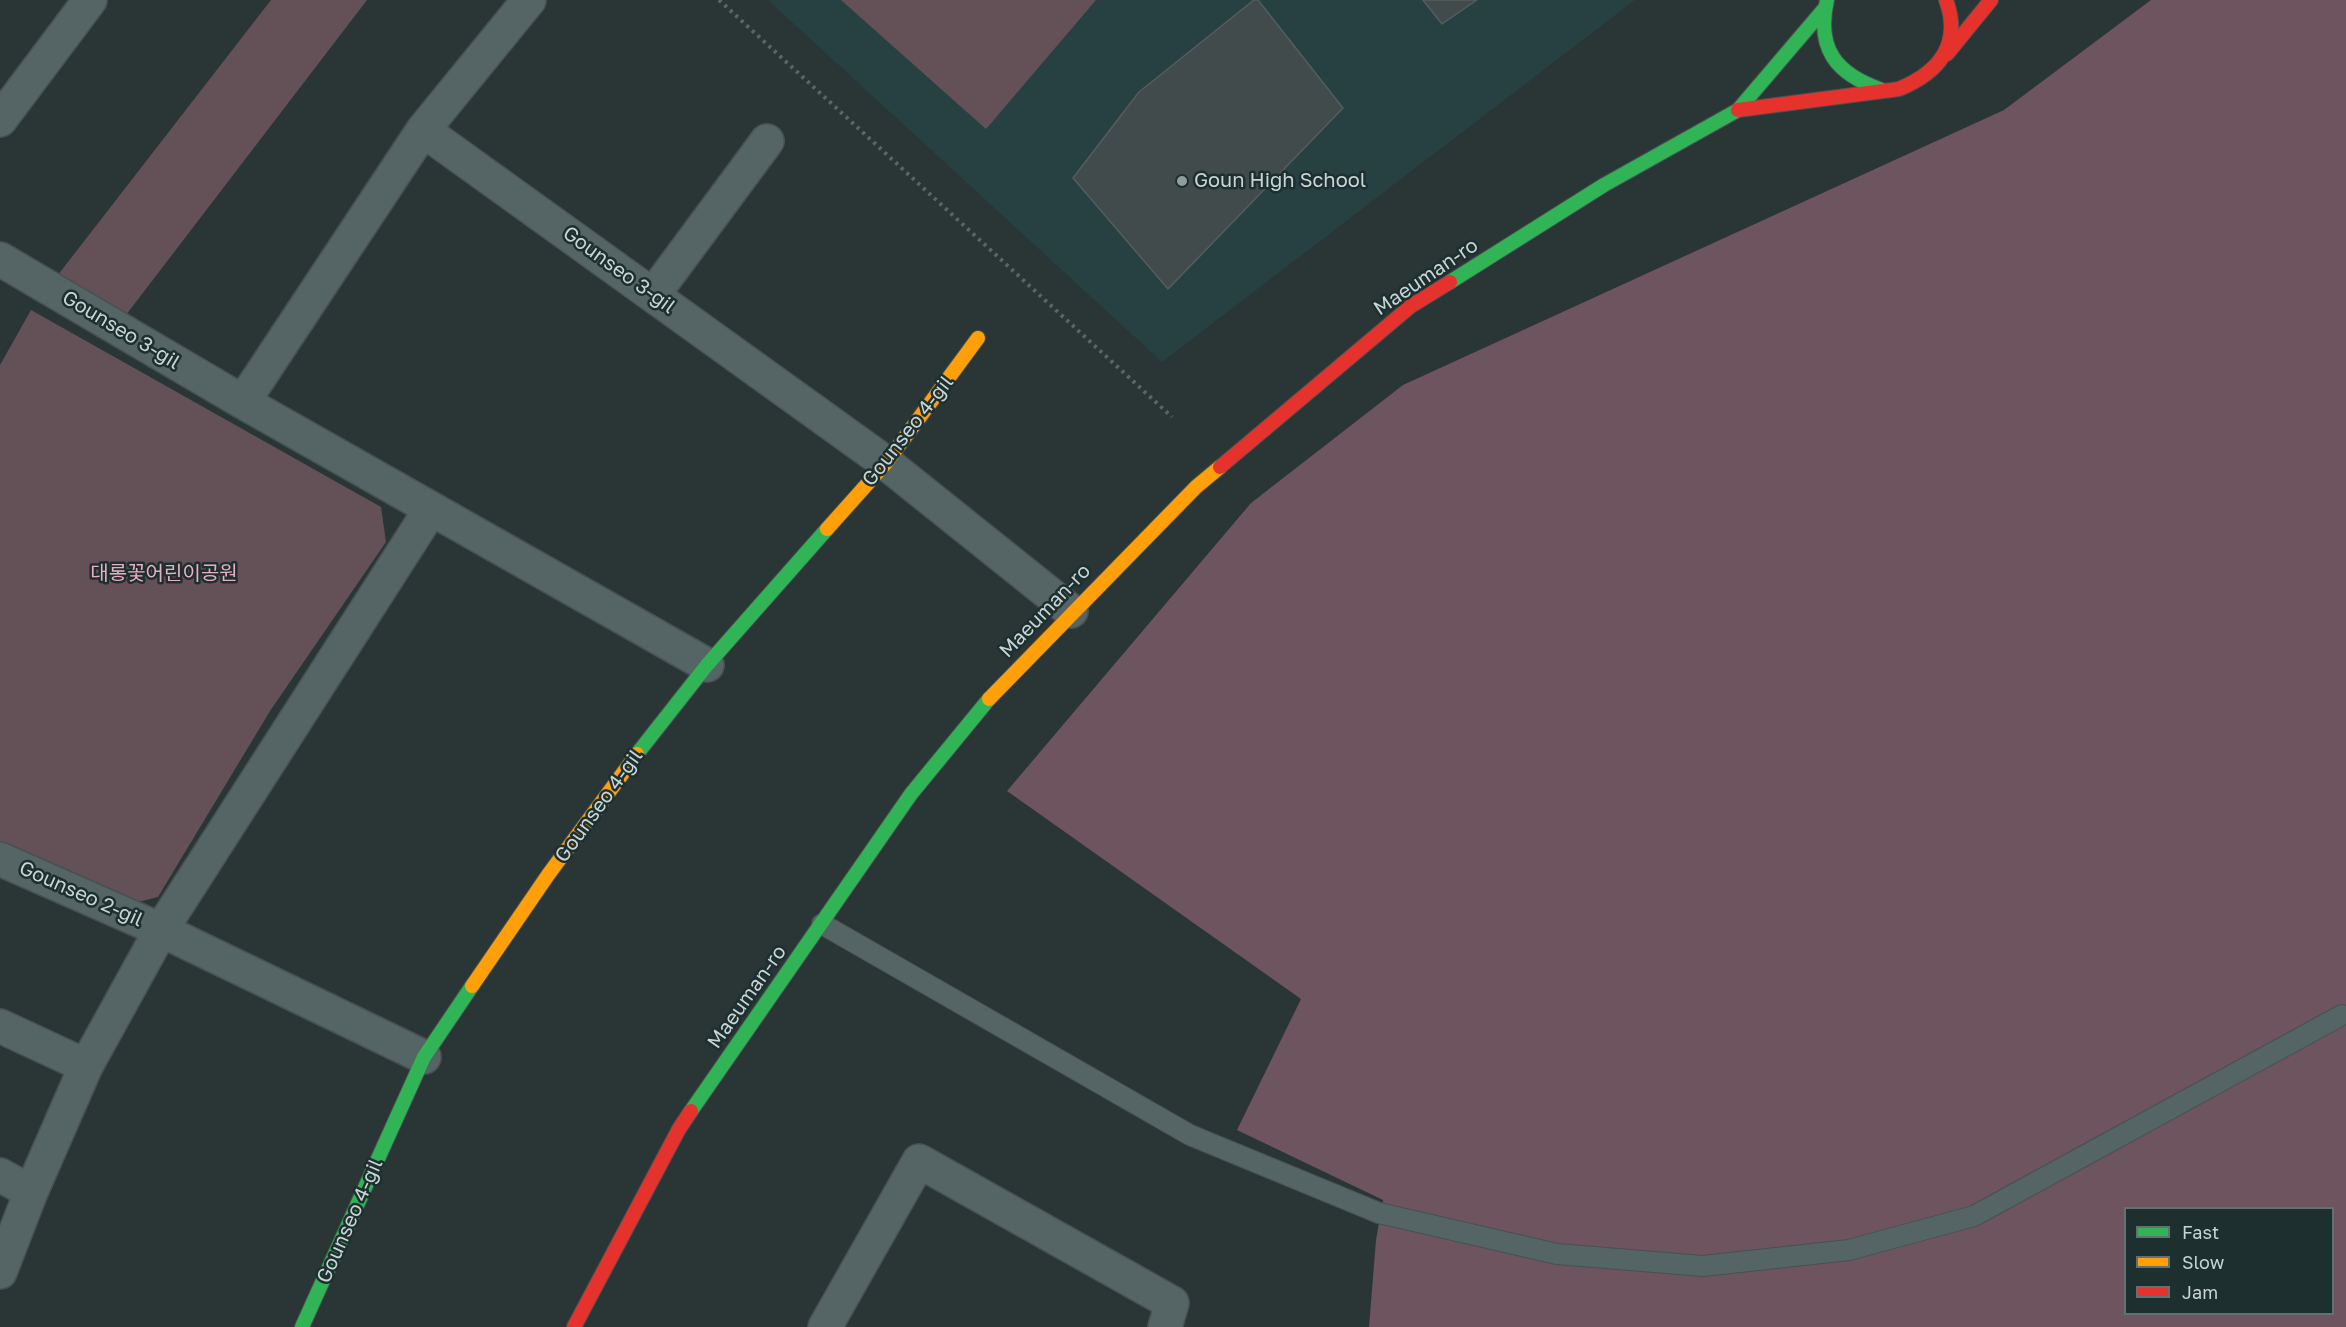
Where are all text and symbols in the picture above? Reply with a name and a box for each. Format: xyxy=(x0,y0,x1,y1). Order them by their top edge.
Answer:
place label: Goun High School xyxy=(1194,169,1366,193)
marker: Goun High School xyxy=(1175,174,1189,188)
street label: Gounseo 3-gil xyxy=(558,221,680,319)
street label: Maeuman-ro xyxy=(1369,233,1483,321)
street label: Gounseo 3-gil xyxy=(58,285,184,375)
street label: Gounseo 4-gil xyxy=(857,371,959,491)
street label: Maeuman-ro xyxy=(994,559,1096,663)
park label: 대롱꽃어린이공원 xyxy=(90,562,238,586)
street label: Gounseo 4-gil xyxy=(550,745,648,867)
street label: Gounseo 2-gil xyxy=(15,856,147,932)
street label: Maeuman-ro xyxy=(703,941,791,1053)
street label: Gounseo 4-gil xyxy=(312,1155,388,1287)
legend xyxy=(2124,1207,2334,1315)
text: Fast xyxy=(2182,1221,2219,1243)
text: Slow xyxy=(2182,1251,2224,1273)
text: Jam xyxy=(2182,1281,2218,1303)

